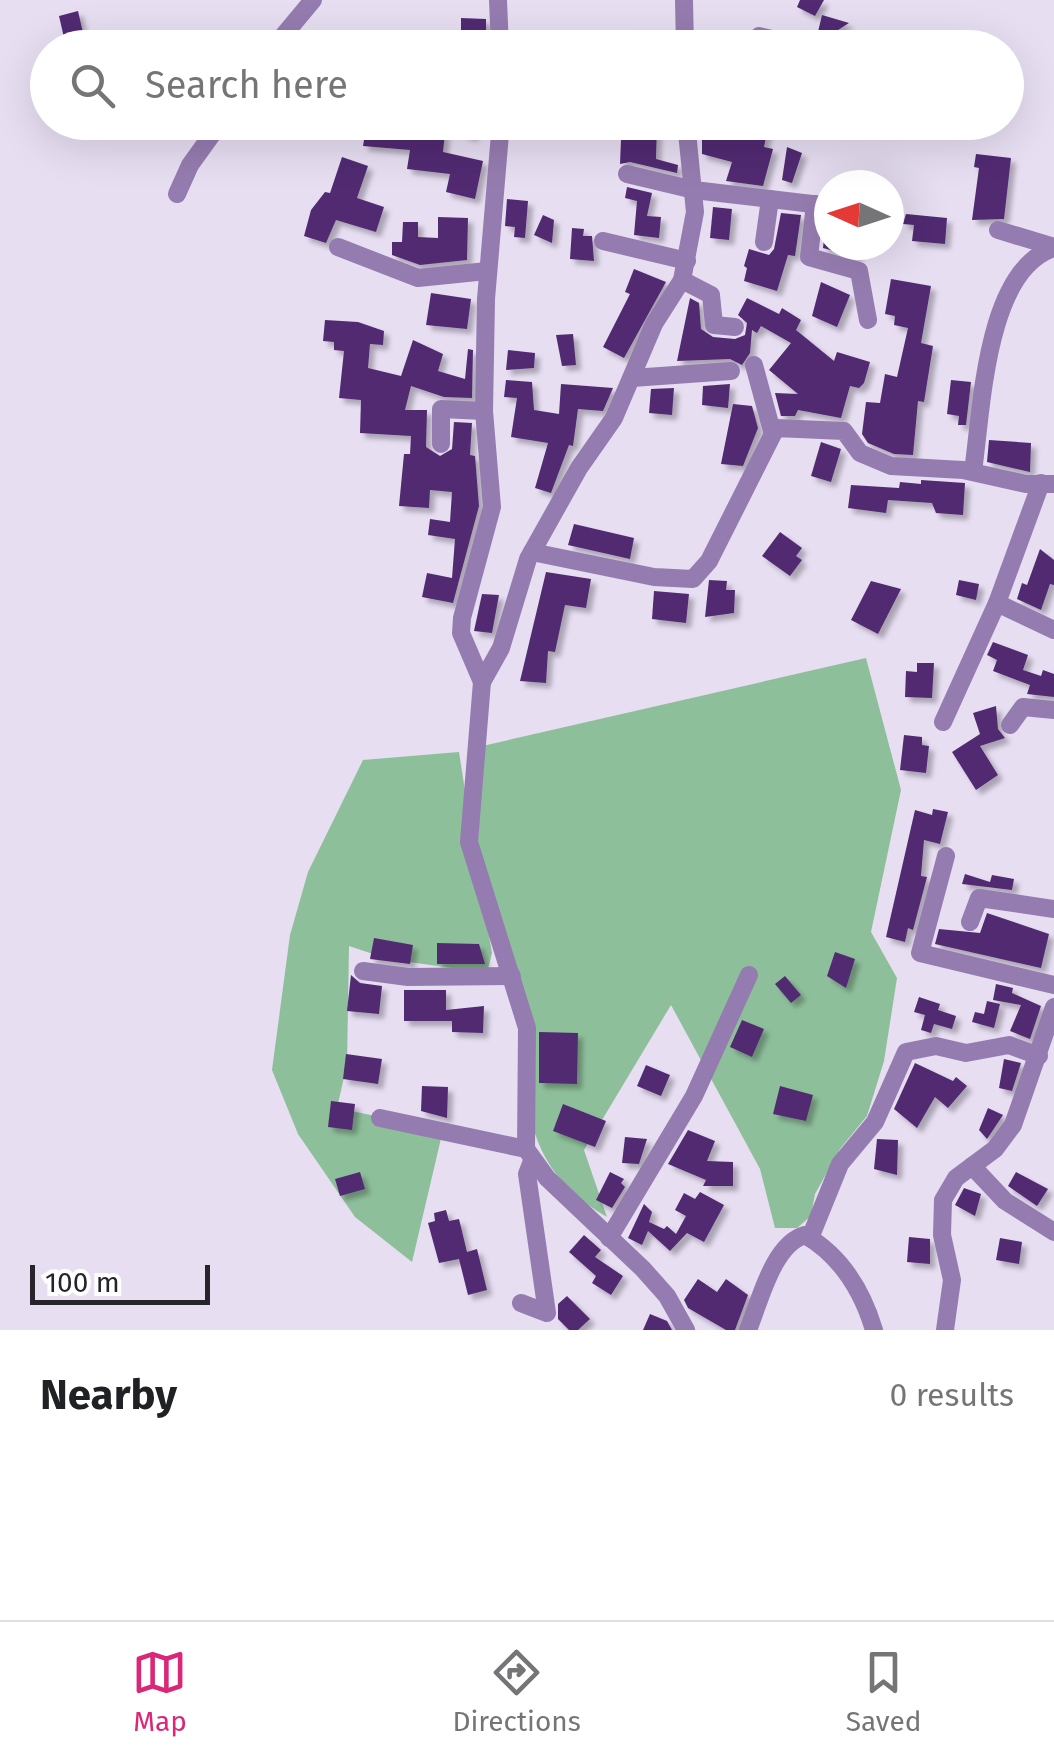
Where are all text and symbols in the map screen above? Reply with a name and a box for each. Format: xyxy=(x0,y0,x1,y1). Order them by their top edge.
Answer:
search box xyxy=(30,30,1024,140)
icon: search xyxy=(65,58,120,113)
text: Search here xyxy=(145,62,348,108)
north arrow xyxy=(814,170,904,260)
scale bar xyxy=(30,1260,210,1304)
text: 100 m xyxy=(45,1266,120,1299)
text: Nearby xyxy=(40,1370,177,1420)
text: 0 results xyxy=(889,1376,1014,1414)
tab: Map xyxy=(132,1645,187,1738)
tab: Directions xyxy=(452,1645,581,1738)
tab: Saved xyxy=(846,1645,922,1738)

